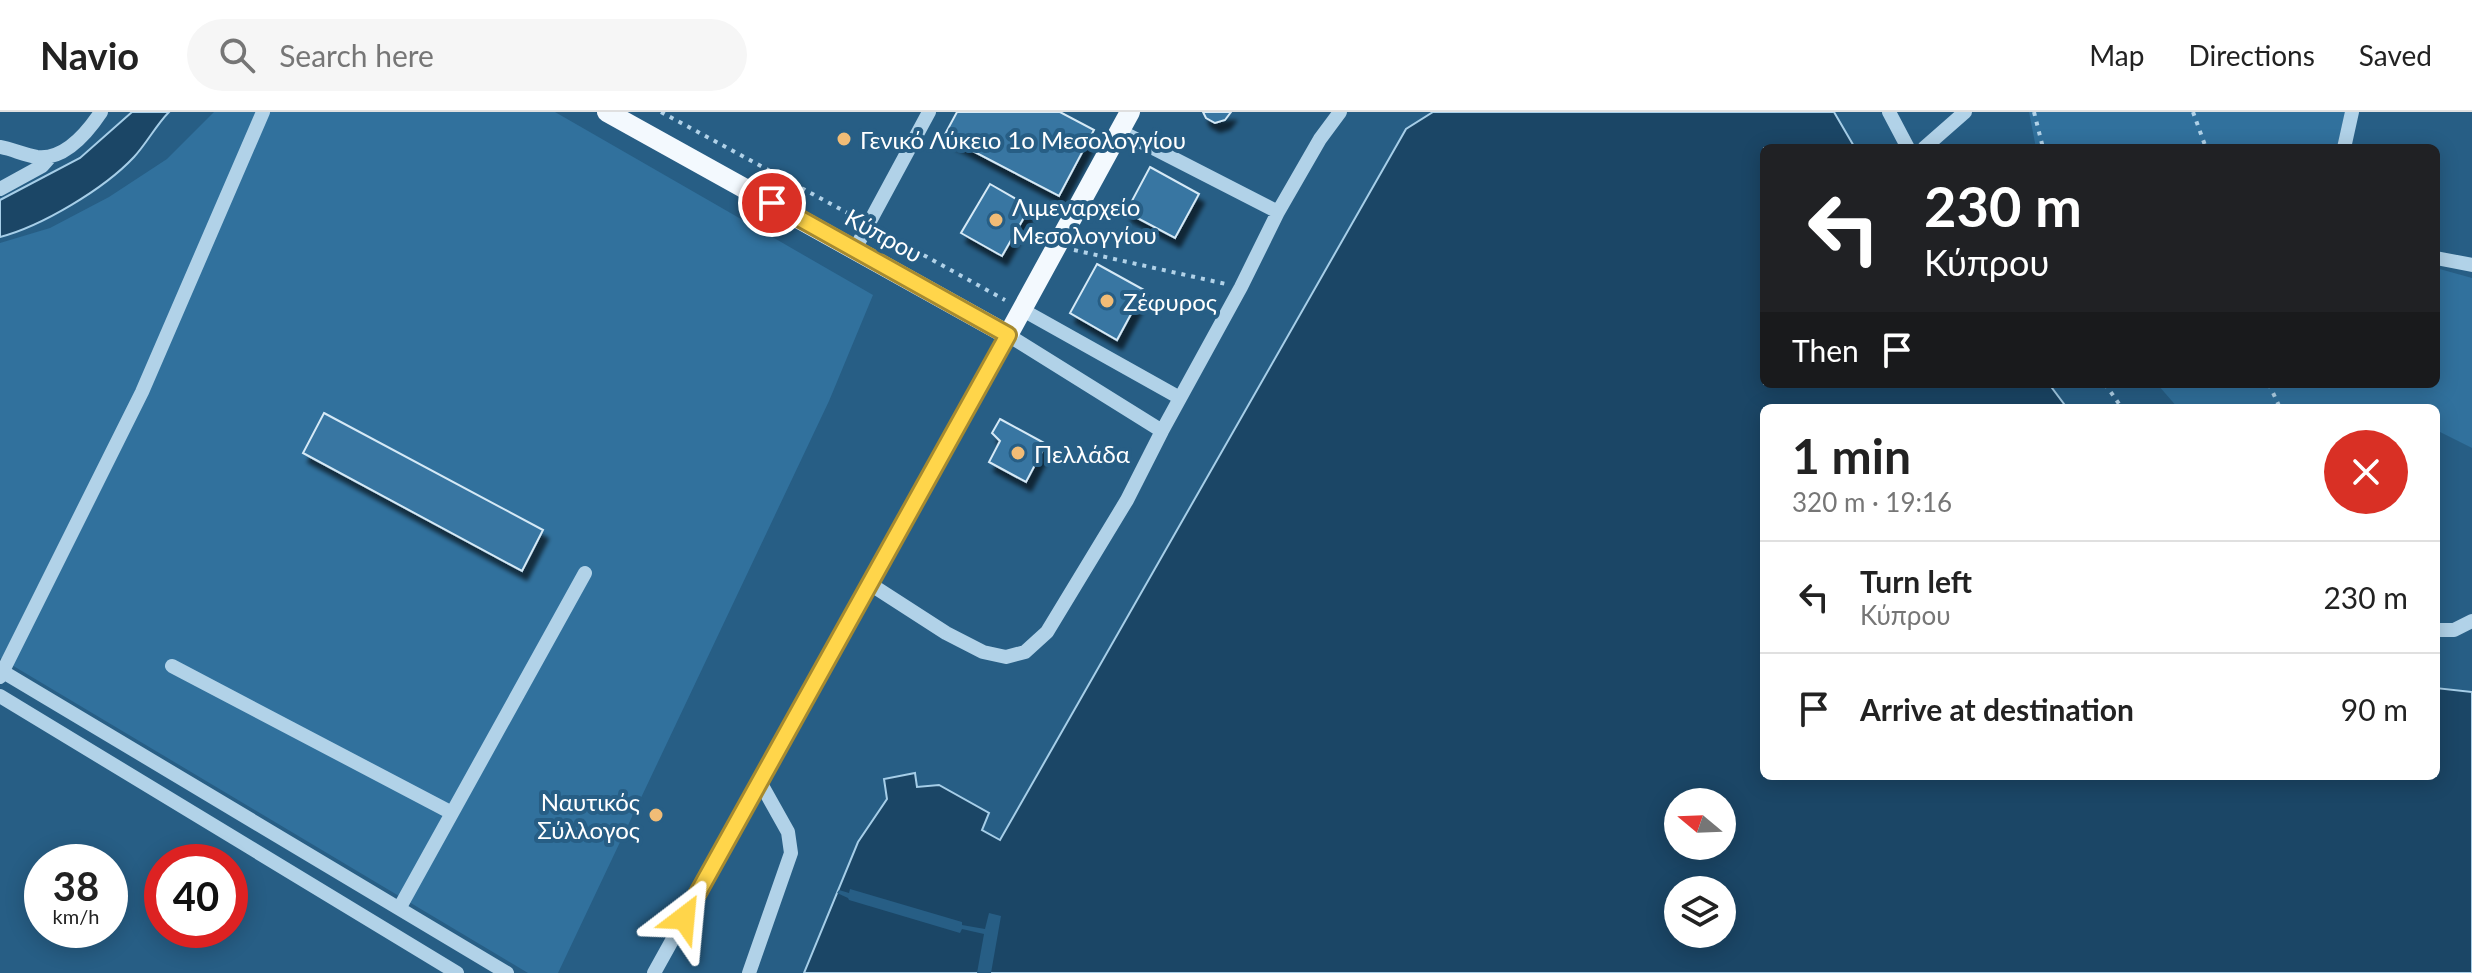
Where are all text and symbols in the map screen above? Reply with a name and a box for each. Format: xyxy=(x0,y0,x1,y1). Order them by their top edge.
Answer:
search box xyxy=(187,19,747,91)
text: Navio xyxy=(40,32,139,78)
icon: search xyxy=(215,33,259,77)
text: Search here xyxy=(279,37,434,73)
text: Map xyxy=(2089,38,2144,72)
text: Directions xyxy=(2188,38,2315,72)
text: Saved xyxy=(2359,38,2432,72)
place label: Γενικό Λύκειο 1ο Μεσολογγίου xyxy=(860,125,1186,154)
marker: Γενικό Λύκειο 1ο Μεσολογγίου xyxy=(835,130,853,148)
pin xyxy=(738,169,806,237)
text: 230 m xyxy=(1924,172,2082,239)
icon: left xyxy=(1792,176,1896,280)
icon: arrive xyxy=(750,181,794,225)
place label: Λιμεναρχείο Μεσολογγίου xyxy=(1012,192,1157,249)
street label: Κύπρου xyxy=(840,202,928,268)
marker: Λιμεναρχείο Μεσολογγίου xyxy=(987,211,1005,229)
text: Κύπρου xyxy=(1924,240,2049,284)
place label: Ζέφυρος xyxy=(1123,287,1217,316)
marker: Ζέφυρος xyxy=(1098,292,1116,310)
icon: arrive xyxy=(1875,328,1919,372)
text: Then xyxy=(1792,332,1859,368)
text: 1 min xyxy=(1792,427,1911,484)
button: close xyxy=(2324,430,2408,514)
place label: Πελλάδα xyxy=(1034,439,1131,468)
marker: Πελλάδα xyxy=(1009,444,1027,462)
text: 320 m · 19:16 xyxy=(1792,486,1952,518)
text: Turn left xyxy=(1860,563,1972,599)
icon: left xyxy=(1792,575,1836,619)
text: 230 m xyxy=(2323,579,2408,615)
text: Κύπρου xyxy=(1860,599,1951,631)
icon: arrive xyxy=(1792,687,1836,731)
text: Arrive at destination xyxy=(1860,691,2134,727)
text: 90 m xyxy=(2341,691,2408,727)
place label: Ναυτικός Σύλλογος xyxy=(537,787,640,844)
north arrow xyxy=(1664,788,1736,860)
map controls xyxy=(1664,788,1736,948)
marker: Ναυτικός Σύλλογος xyxy=(647,806,665,824)
speed limit sign: 40 xyxy=(144,844,248,948)
text: 38 xyxy=(53,862,99,910)
position arrow xyxy=(642,876,726,960)
button: layers xyxy=(1664,876,1736,948)
text: km/h xyxy=(53,904,99,928)

